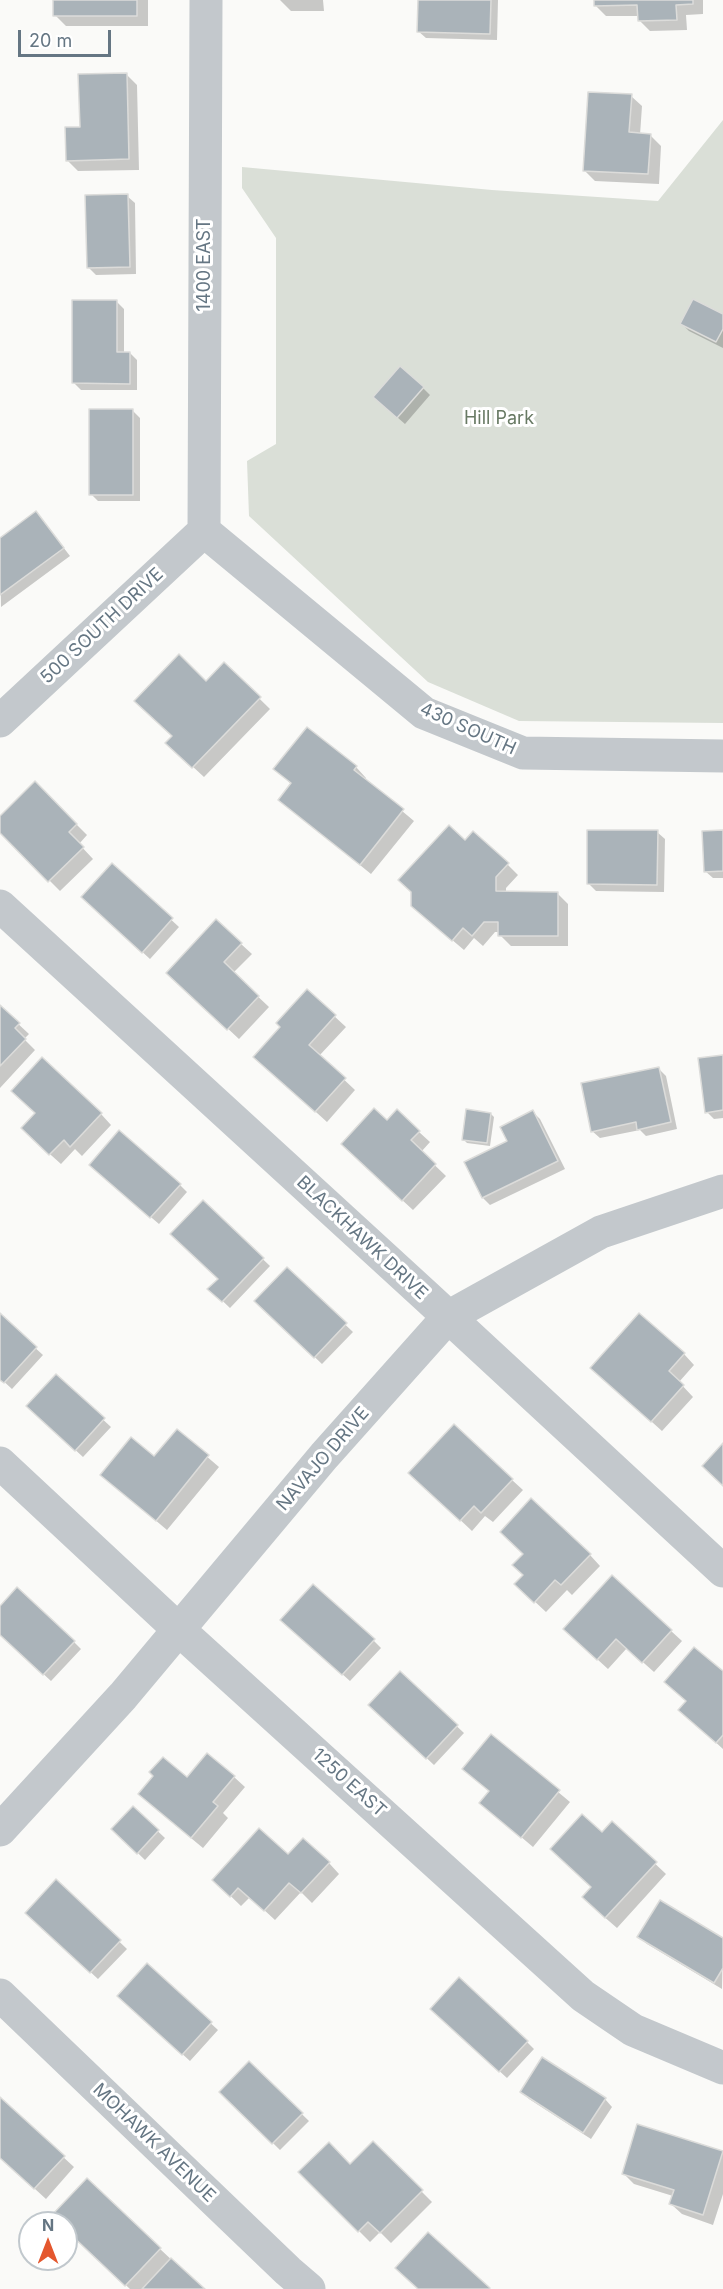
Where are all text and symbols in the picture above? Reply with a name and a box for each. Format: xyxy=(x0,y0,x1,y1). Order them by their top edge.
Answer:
scale bar xyxy=(21,18,114,56)
text: 20 m xyxy=(29,30,72,51)
street label: 1400 EAST xyxy=(194,218,216,312)
park label: Hill Park xyxy=(464,408,534,430)
street label: 500 SOUTH DRIVE xyxy=(36,563,168,689)
street label: 430 SOUTH xyxy=(417,698,519,760)
street label: BLACKHAWK DRIVE xyxy=(292,1172,432,1304)
street label: NAVAJO DRIVE xyxy=(272,1403,374,1515)
street label: 1250 EAST xyxy=(308,1744,390,1822)
street label: MOHAWK AVENUE xyxy=(88,2079,220,2207)
north arrow xyxy=(18,2211,78,2271)
text: N xyxy=(42,2215,54,2235)

